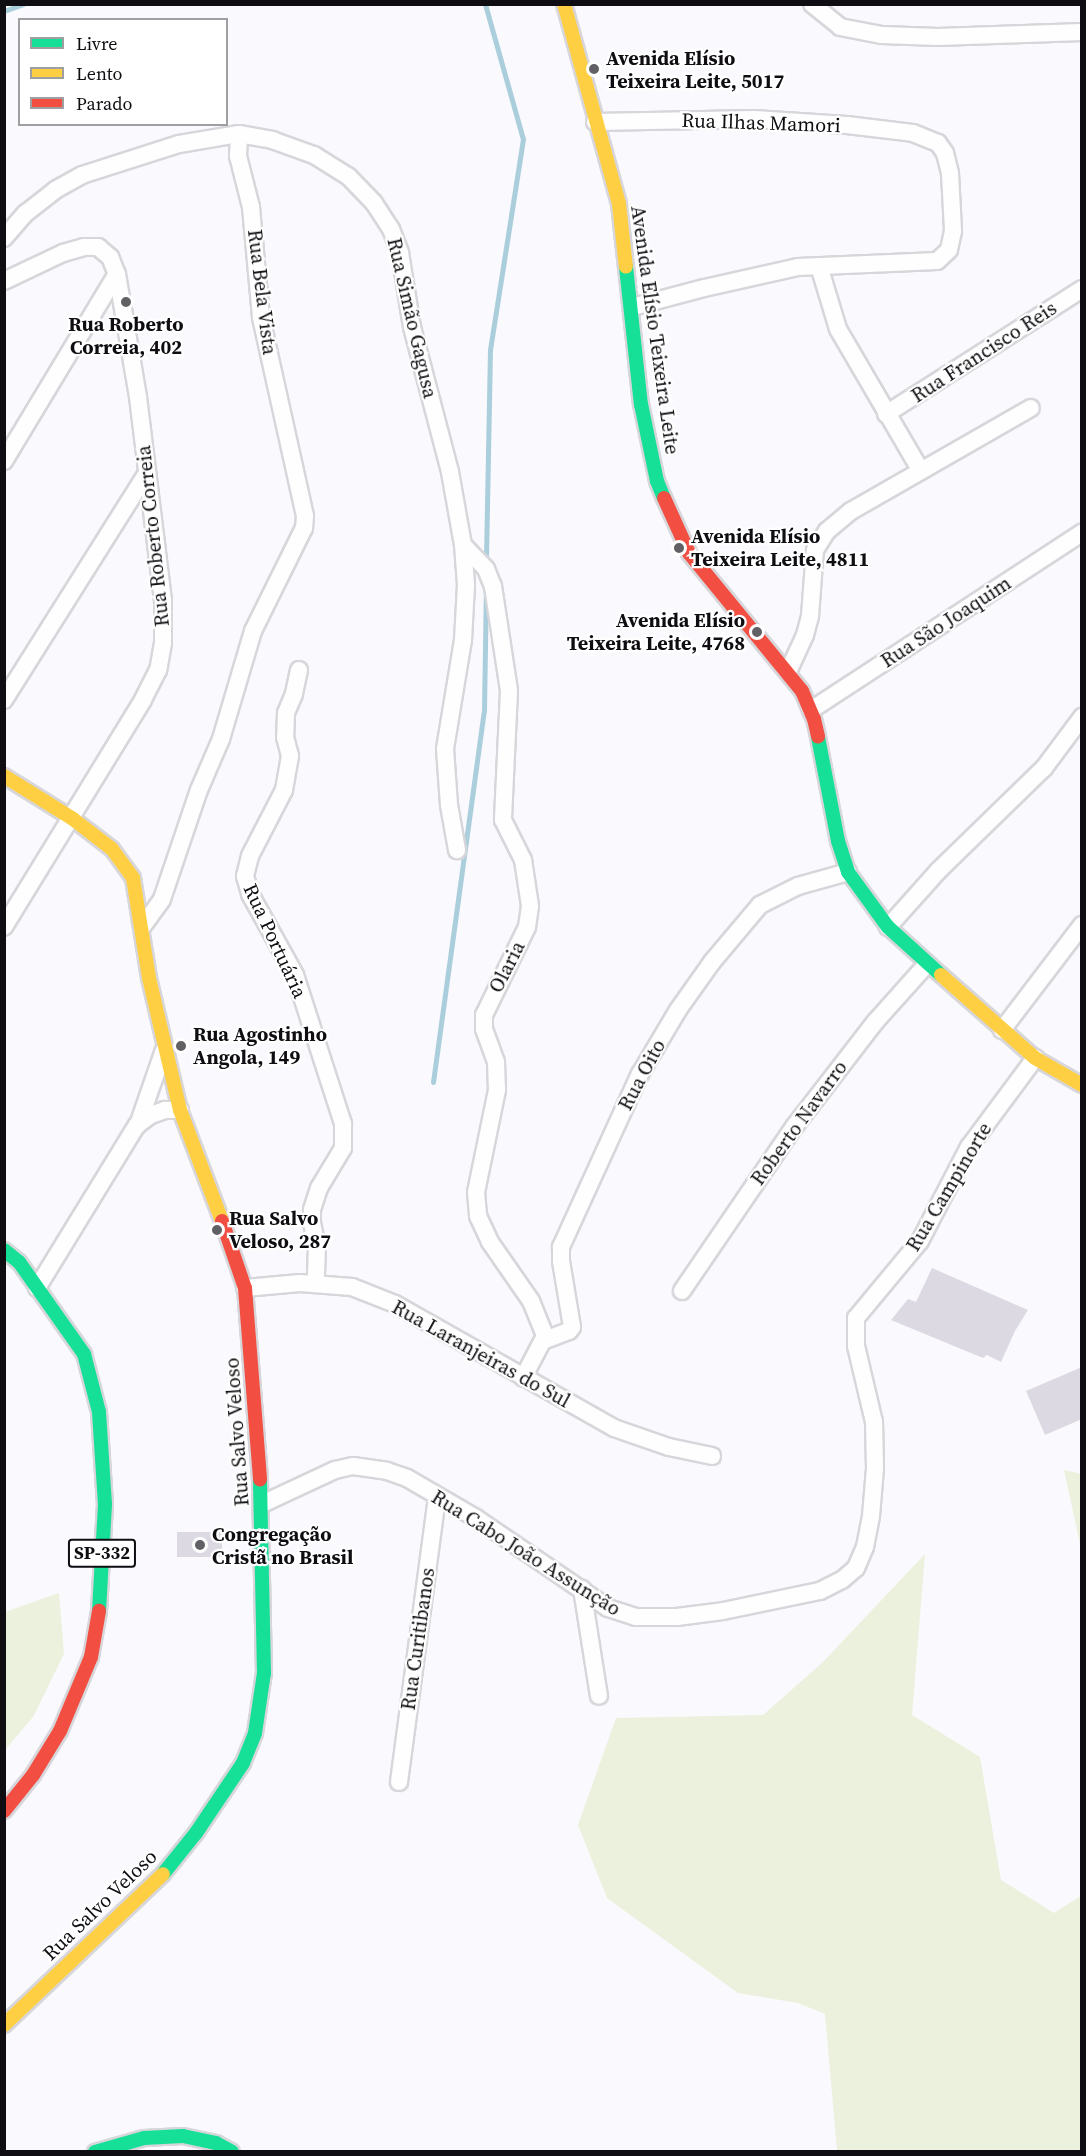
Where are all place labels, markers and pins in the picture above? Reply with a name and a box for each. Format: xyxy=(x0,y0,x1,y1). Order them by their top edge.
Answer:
place label: Avenida Elísio Teixeira Leite, 5017 xyxy=(606,46,784,93)
marker: Avenida Elísio Teixeira Leite, 5017 xyxy=(587,62,601,76)
marker: Rua Roberto Correia, 402 xyxy=(119,295,133,309)
place label: Rua Roberto Correia, 402 xyxy=(68,312,184,359)
place label: Avenida Elísio Teixeira Leite, 4811 xyxy=(691,524,869,571)
marker: Avenida Elísio Teixeira Leite, 4811 xyxy=(672,541,686,555)
place label: Avenida Elísio Teixeira Leite, 4768 xyxy=(567,608,745,655)
marker: Avenida Elísio Teixeira Leite, 4768 xyxy=(750,625,764,639)
place label: Rua Agostinho Angola, 149 xyxy=(193,1022,327,1069)
marker: Rua Agostinho Angola, 149 xyxy=(174,1039,188,1053)
place label: Rua Salvo Veloso, 287 xyxy=(229,1206,331,1253)
marker: Rua Salvo Veloso, 287 xyxy=(210,1223,224,1237)
place label: Congregação Cristã no Brasil xyxy=(212,1522,353,1569)
marker: Congregação Cristã no Brasil xyxy=(193,1538,207,1552)

